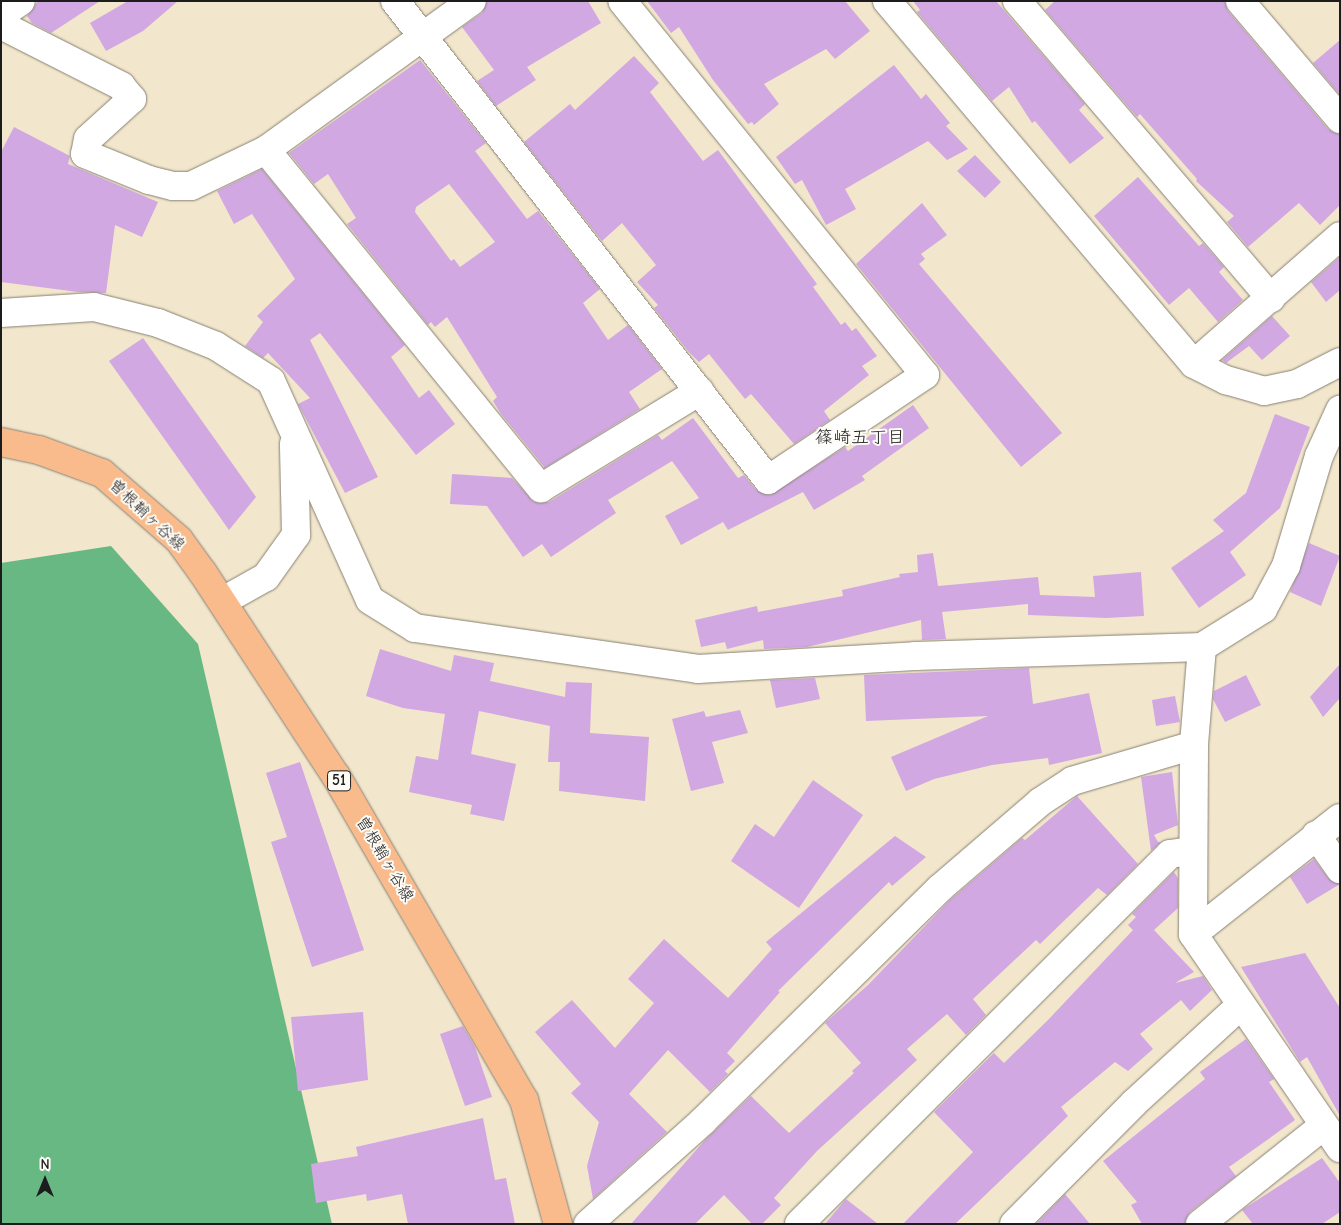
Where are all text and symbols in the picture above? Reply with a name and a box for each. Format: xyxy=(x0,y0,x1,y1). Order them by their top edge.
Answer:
district label: 篠崎五丁目 xyxy=(815,427,905,449)
street label: 曽根鞘ヶ谷線 xyxy=(105,475,189,555)
road number: 51 xyxy=(326,768,352,794)
street label: 曽根鞘ヶ谷線 xyxy=(352,813,418,905)
north arrow xyxy=(20,1155,70,1205)
text: N xyxy=(40,1156,50,1173)

